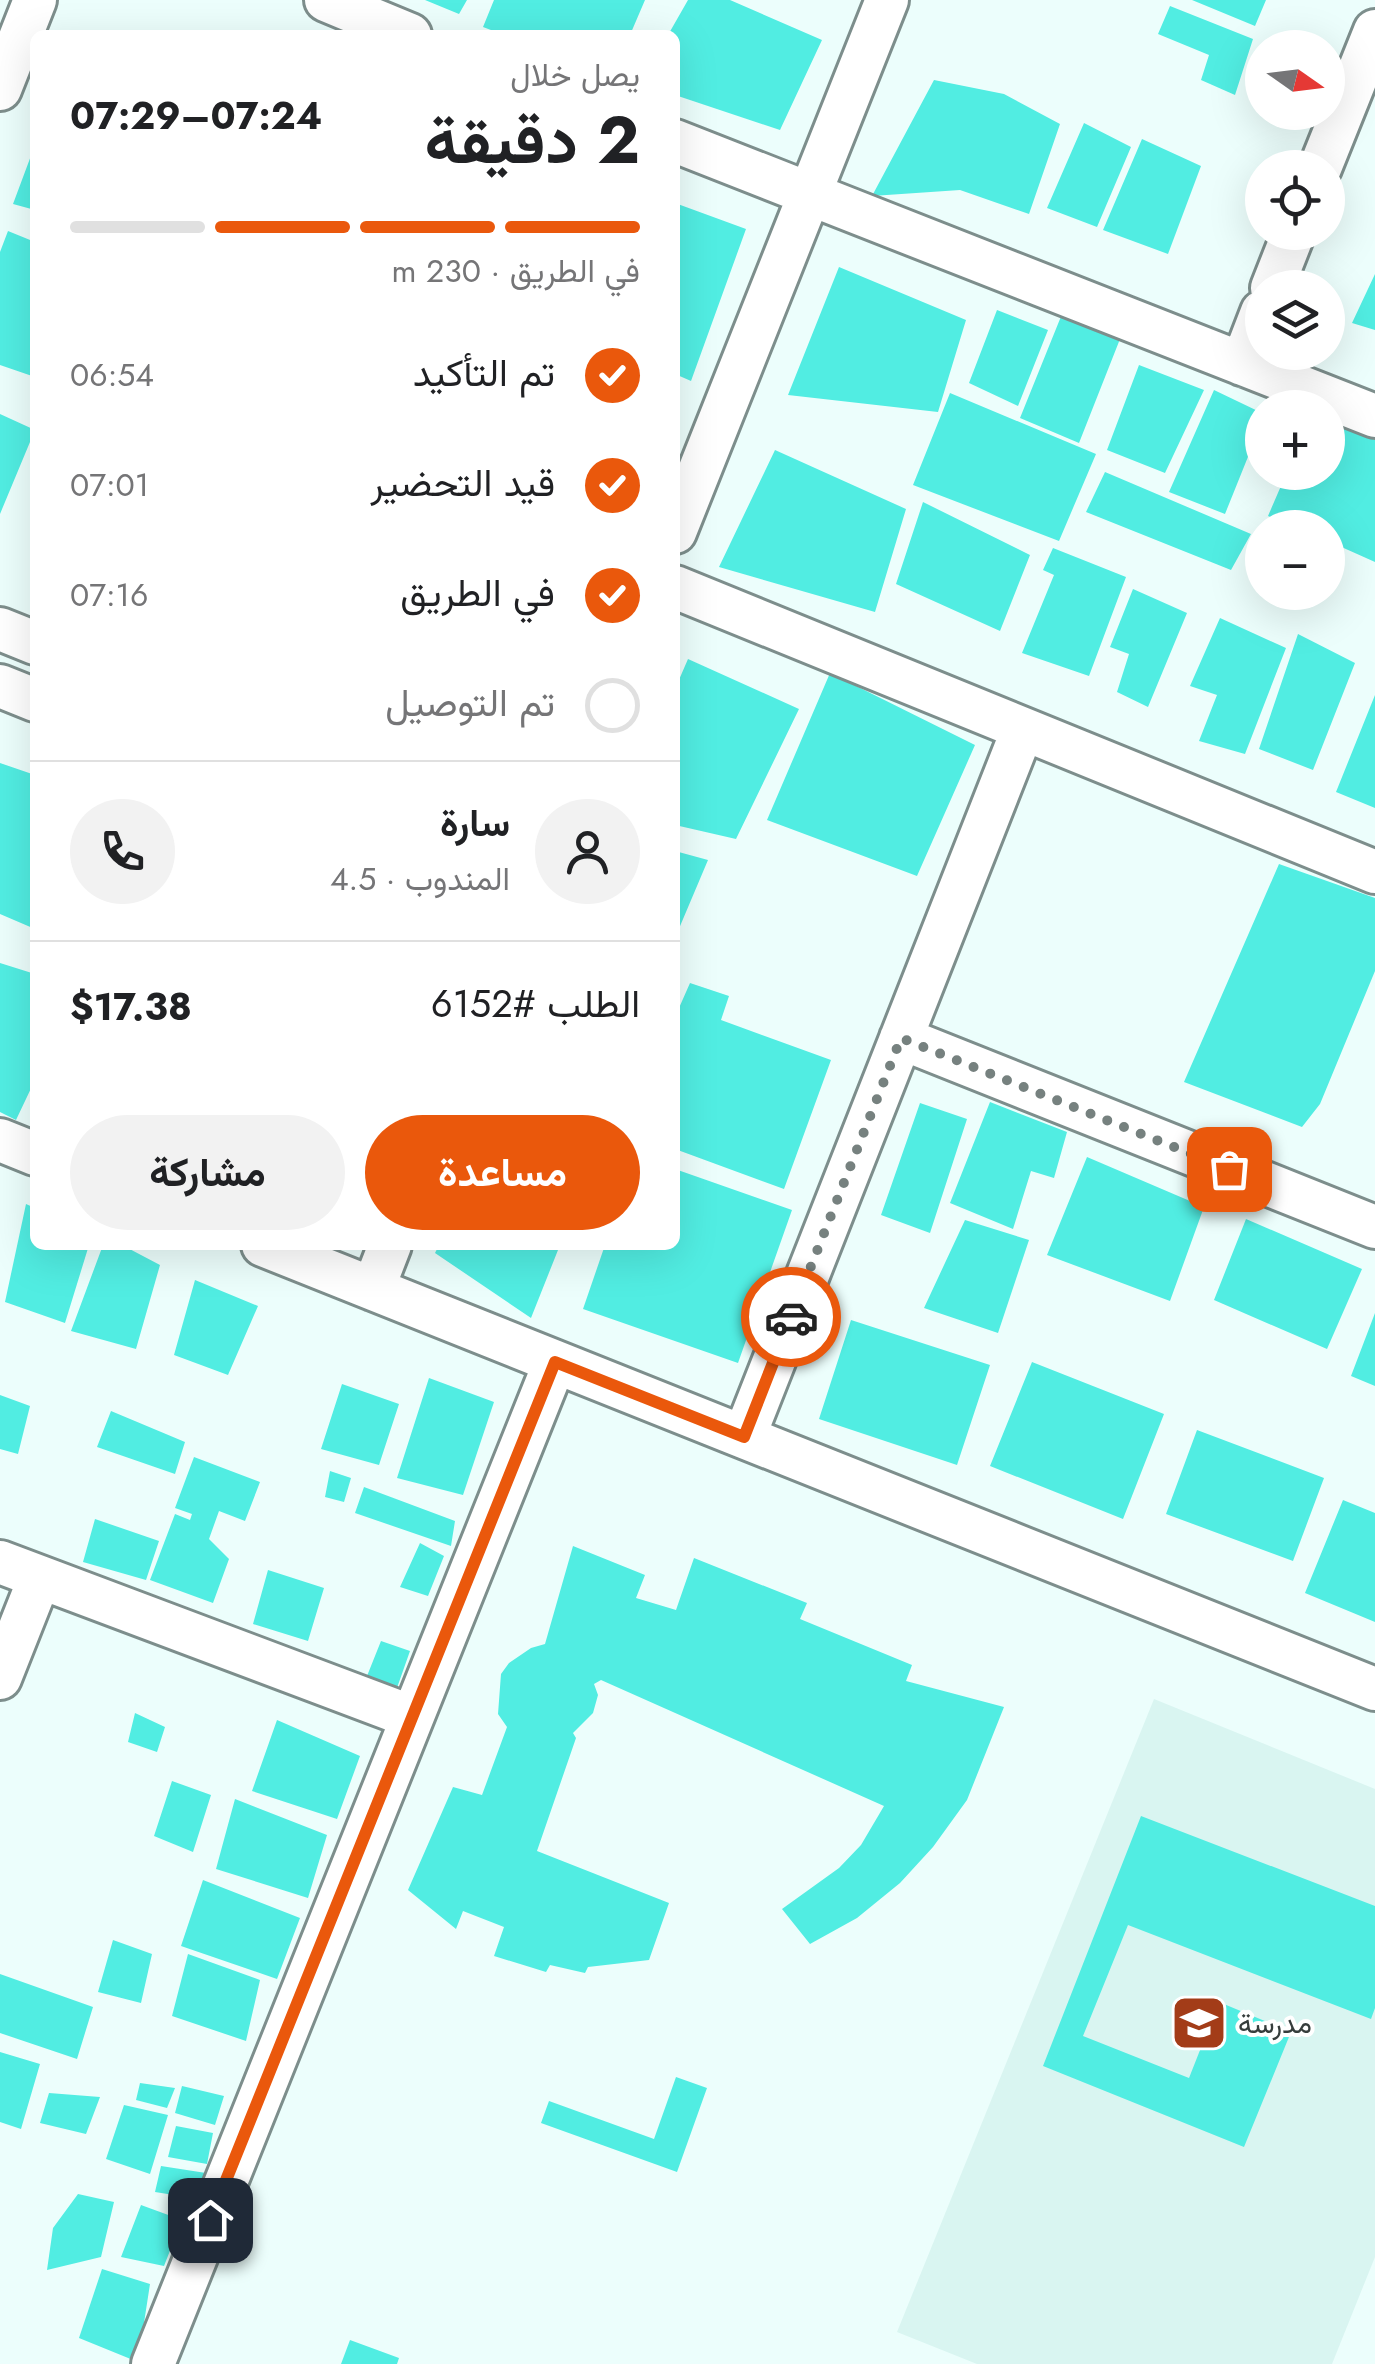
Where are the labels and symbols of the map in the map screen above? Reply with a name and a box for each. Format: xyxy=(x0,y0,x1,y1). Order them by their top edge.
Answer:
north arrow xyxy=(1245,30,1345,130)
pin xyxy=(1187,1127,1272,1212)
courier xyxy=(741,1267,841,1367)
school or university icon: مدرسة xyxy=(1169,1993,1229,2053)
place label: مدرسة xyxy=(1238,2003,1312,2044)
pin xyxy=(168,2178,253,2263)

